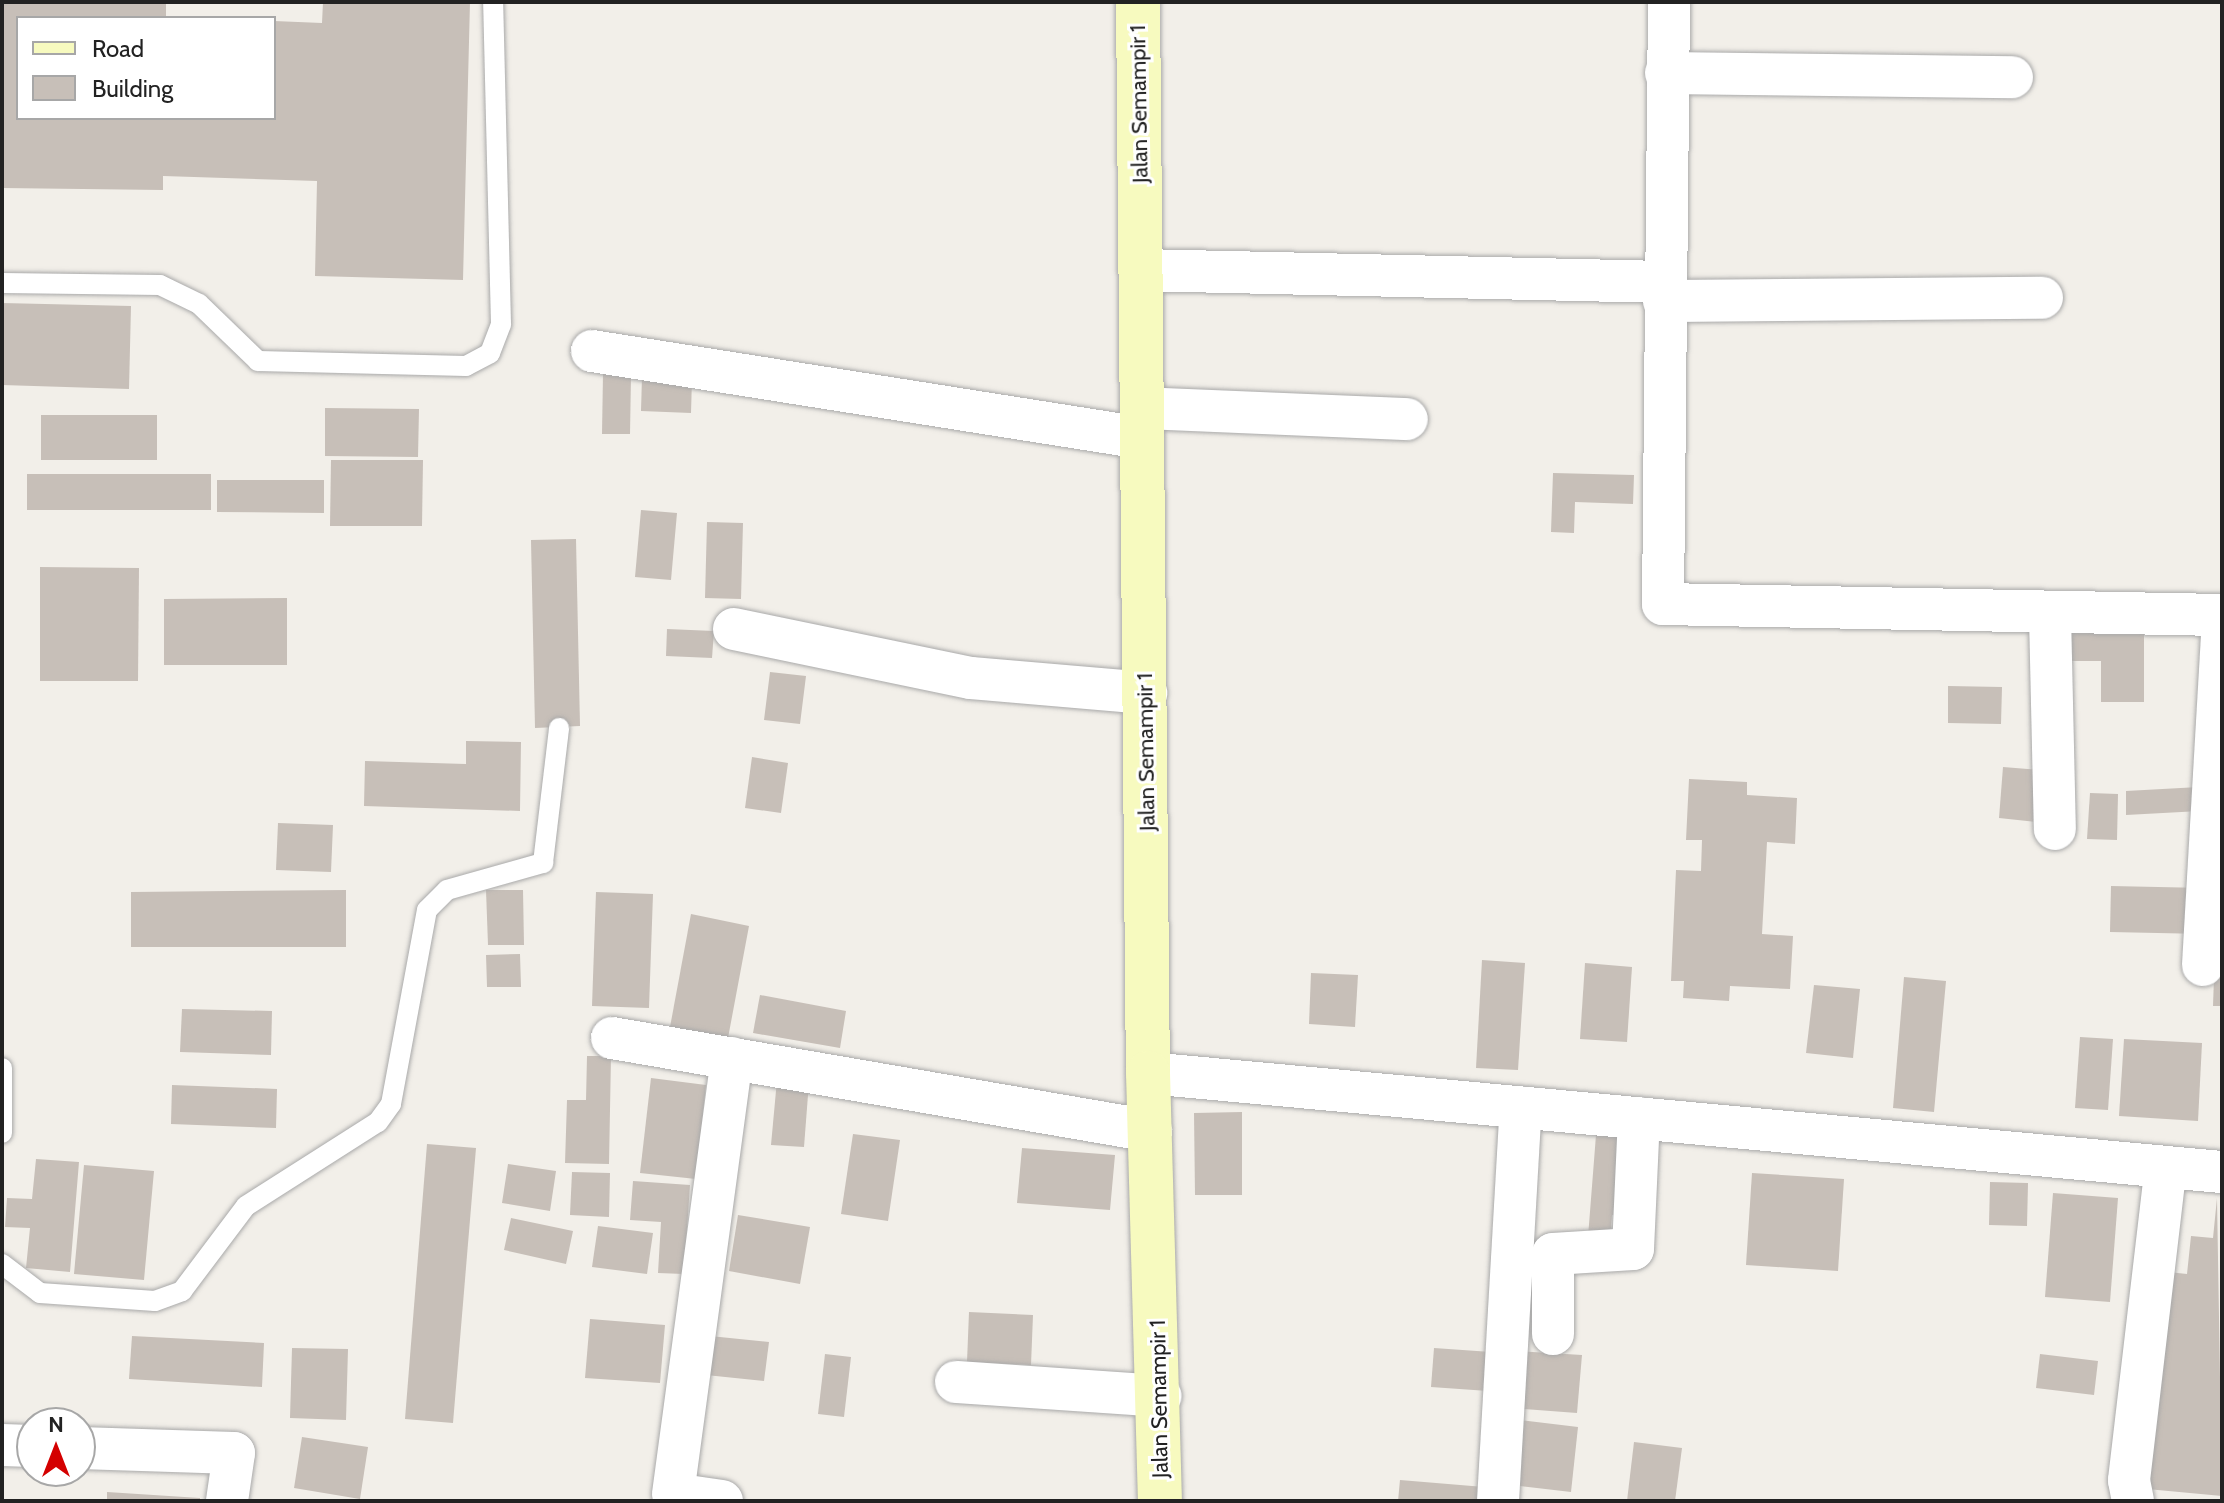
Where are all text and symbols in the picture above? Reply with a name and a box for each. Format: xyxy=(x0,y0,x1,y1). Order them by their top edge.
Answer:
legend xyxy=(16,16,276,120)
street label: Jalan Semampir 1 xyxy=(1124,25,1154,183)
text: Road xyxy=(92,34,144,63)
text: Building xyxy=(92,74,173,103)
street label: Jalan Semampir 1 xyxy=(1131,673,1161,831)
street label: Jalan Semampir 1 xyxy=(1144,1320,1174,1478)
north arrow xyxy=(16,1407,96,1487)
text: N xyxy=(48,1411,64,1438)

